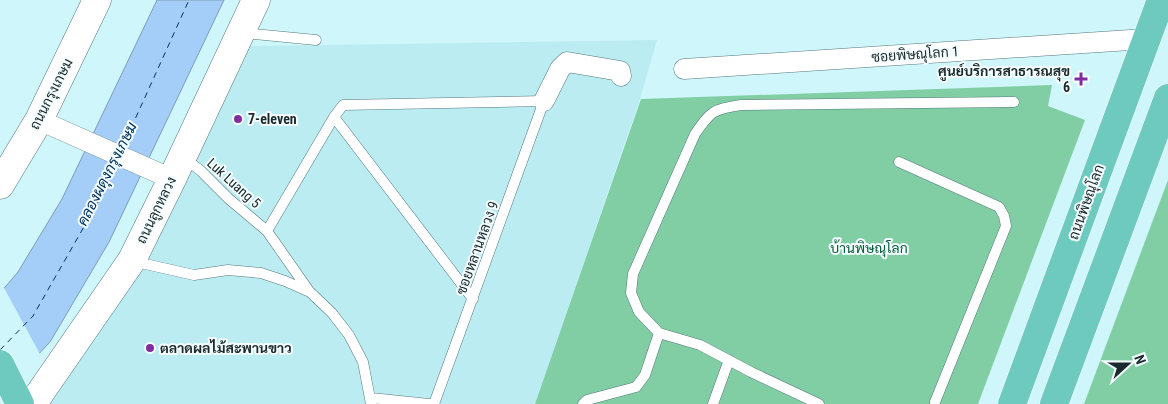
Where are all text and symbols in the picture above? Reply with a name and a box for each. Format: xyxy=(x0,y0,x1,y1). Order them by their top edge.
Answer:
street label: ซอยพิษณุโลก 1 xyxy=(871,43,959,67)
street label: ถนนกรุงเกษม xyxy=(26,56,78,133)
place label: ศูนย์บริการสาธารณสุข 6 xyxy=(938,62,1070,95)
marker: ศูนย์บริการสาธารณสุข 6 xyxy=(1074,72,1088,86)
place label: 7-eleven xyxy=(248,111,297,127)
marker: 7-eleven xyxy=(232,113,244,125)
water label: คลองผดุงกรุงเกษม xyxy=(73,119,143,230)
street label: Luk Luang 5 xyxy=(204,155,264,211)
street label: ถนนพิษณุโลก xyxy=(1065,162,1109,242)
street label: ถนนลูกหลวง xyxy=(133,174,181,247)
street label: ซอยหลานหลวง 9 xyxy=(453,199,501,297)
park label: บ้านพิษณุโลก xyxy=(830,239,908,258)
place label: ตลาดผลไม้สะพานขาว xyxy=(160,339,292,356)
north arrow xyxy=(1103,339,1153,389)
marker: ตลาดผลไม้สะพานขาว xyxy=(144,342,156,354)
text: N xyxy=(1131,352,1149,366)

